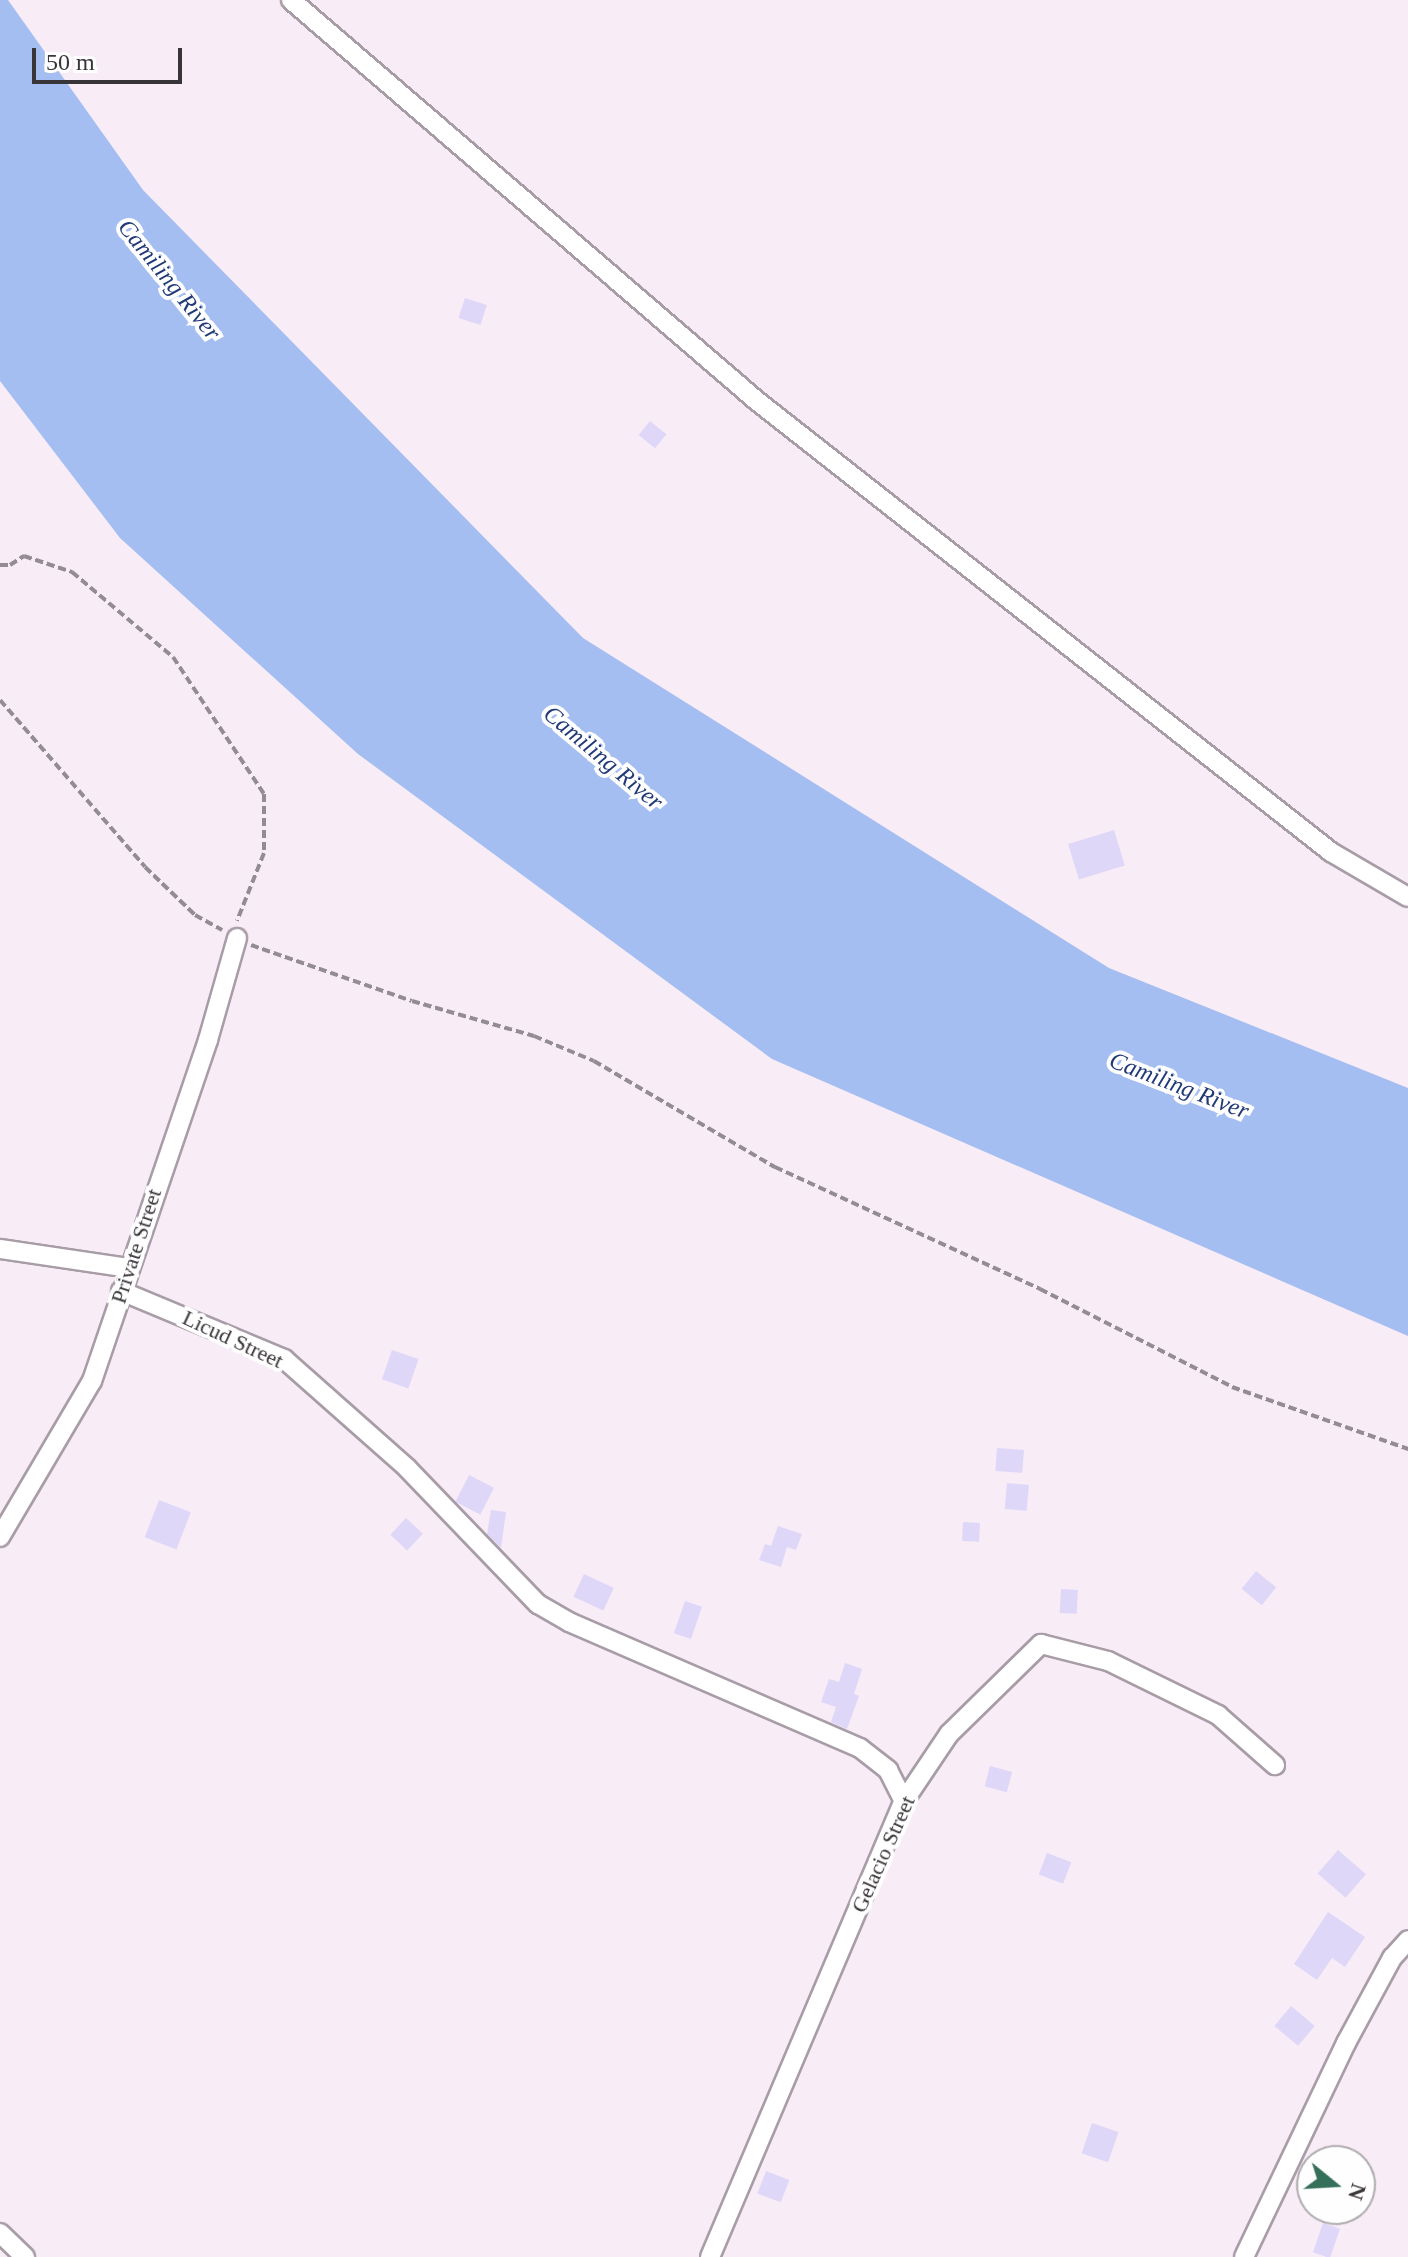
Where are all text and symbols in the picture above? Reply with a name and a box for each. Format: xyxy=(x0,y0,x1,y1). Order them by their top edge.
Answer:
scale bar xyxy=(36,32,186,82)
text: 50 m xyxy=(46,49,95,75)
water label: Camiling River xyxy=(111,214,227,346)
water label: Camiling River xyxy=(537,700,669,816)
water label: Camiling River xyxy=(1105,1046,1253,1126)
street label: Private Street xyxy=(105,1185,167,1307)
street label: Licud Street xyxy=(178,1304,288,1374)
street label: Gelacio Street xyxy=(845,1791,921,1917)
north arrow xyxy=(1296,2145,1376,2225)
text: N xyxy=(1343,2181,1372,2203)

